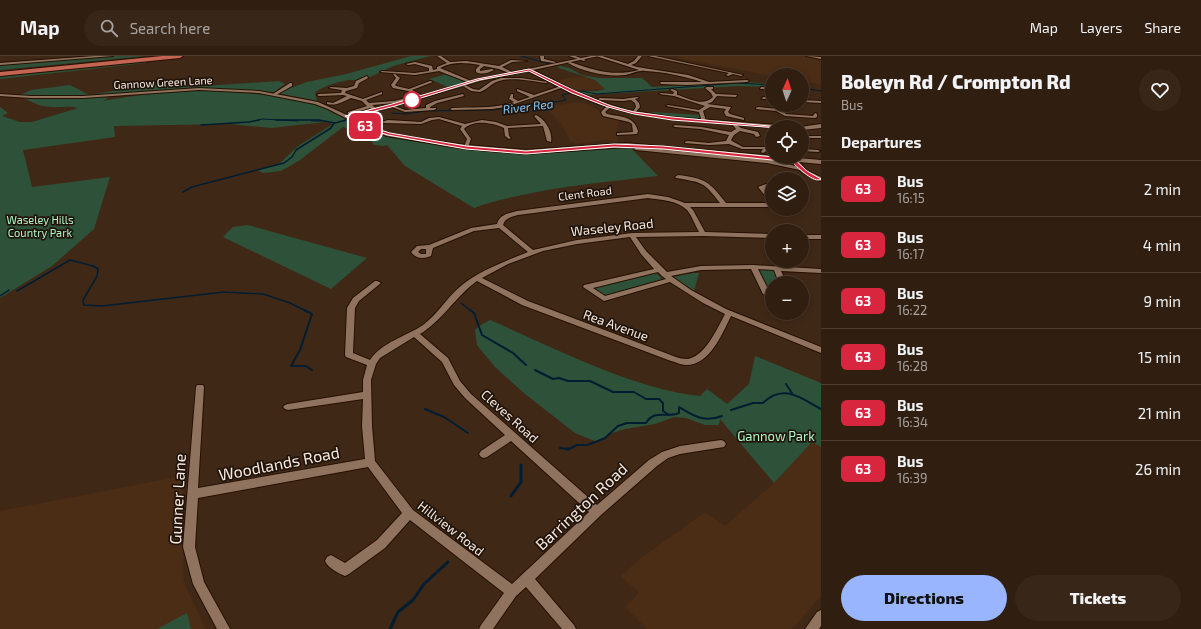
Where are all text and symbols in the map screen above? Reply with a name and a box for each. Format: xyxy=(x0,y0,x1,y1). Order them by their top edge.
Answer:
search box xyxy=(84,10,364,46)
text: Map xyxy=(20,16,60,39)
icon: search xyxy=(98,17,120,39)
text: Search here xyxy=(130,19,210,37)
text: Map xyxy=(1030,19,1058,36)
text: Layers xyxy=(1080,19,1122,36)
text: Share xyxy=(1144,19,1181,36)
north arrow xyxy=(765,68,809,112)
map controls xyxy=(765,68,809,320)
button: heart xyxy=(1139,69,1181,111)
text: Boleyn Rd / Crompton Rd xyxy=(841,70,1071,93)
street label: Gannow Green Lane xyxy=(113,73,213,91)
unlabelled marker xyxy=(403,91,421,109)
water label: River Rea xyxy=(502,96,554,116)
text: Bus xyxy=(841,97,863,113)
line badge: 63 xyxy=(347,113,383,139)
text: 63 xyxy=(357,117,373,134)
button: locate xyxy=(765,120,809,164)
text: Departures xyxy=(841,133,921,151)
button: layers xyxy=(765,172,809,216)
text: Bus xyxy=(897,172,923,190)
text: 63 xyxy=(855,180,871,197)
text: 2 min xyxy=(1144,180,1181,198)
street label: Clent Road xyxy=(558,183,612,203)
text: 16:15 xyxy=(897,190,925,206)
park label: Waseley Hills Country Park xyxy=(6,213,74,239)
street label: Waseley Road xyxy=(570,215,654,239)
button: + xyxy=(765,224,809,268)
text: Bus xyxy=(897,228,923,246)
text: 63 xyxy=(855,236,871,253)
text: 4 min xyxy=(1143,236,1181,254)
text: 16:17 xyxy=(897,246,925,262)
button: − xyxy=(765,276,809,320)
text: Bus xyxy=(897,284,923,302)
text: 63 xyxy=(855,292,871,309)
text: 9 min xyxy=(1143,292,1181,310)
text: 16:22 xyxy=(897,302,927,318)
street label: Rea Avenue xyxy=(581,306,651,344)
text: Bus xyxy=(897,340,923,358)
text: 63 xyxy=(855,348,871,365)
text: 15 min xyxy=(1138,348,1181,366)
text: 16:28 xyxy=(897,358,928,374)
street label: Cleves Road xyxy=(478,386,542,446)
text: Bus xyxy=(897,396,923,414)
text: 63 xyxy=(855,404,871,421)
text: 21 min xyxy=(1138,404,1181,422)
text: 16:34 xyxy=(897,414,928,430)
park label: Gannow Park xyxy=(737,428,815,444)
street label: Woodlands Road xyxy=(217,442,341,484)
text: Bus xyxy=(897,452,923,470)
street label: Gunner Lane xyxy=(165,453,189,545)
street label: Barrington Road xyxy=(531,459,631,553)
text: 63 xyxy=(855,460,871,477)
text: 26 min xyxy=(1135,460,1181,478)
text: 16:39 xyxy=(897,470,927,486)
street label: Hillview Road xyxy=(415,497,487,559)
button: Directions xyxy=(841,575,1007,621)
button: Tickets xyxy=(1015,575,1181,621)

